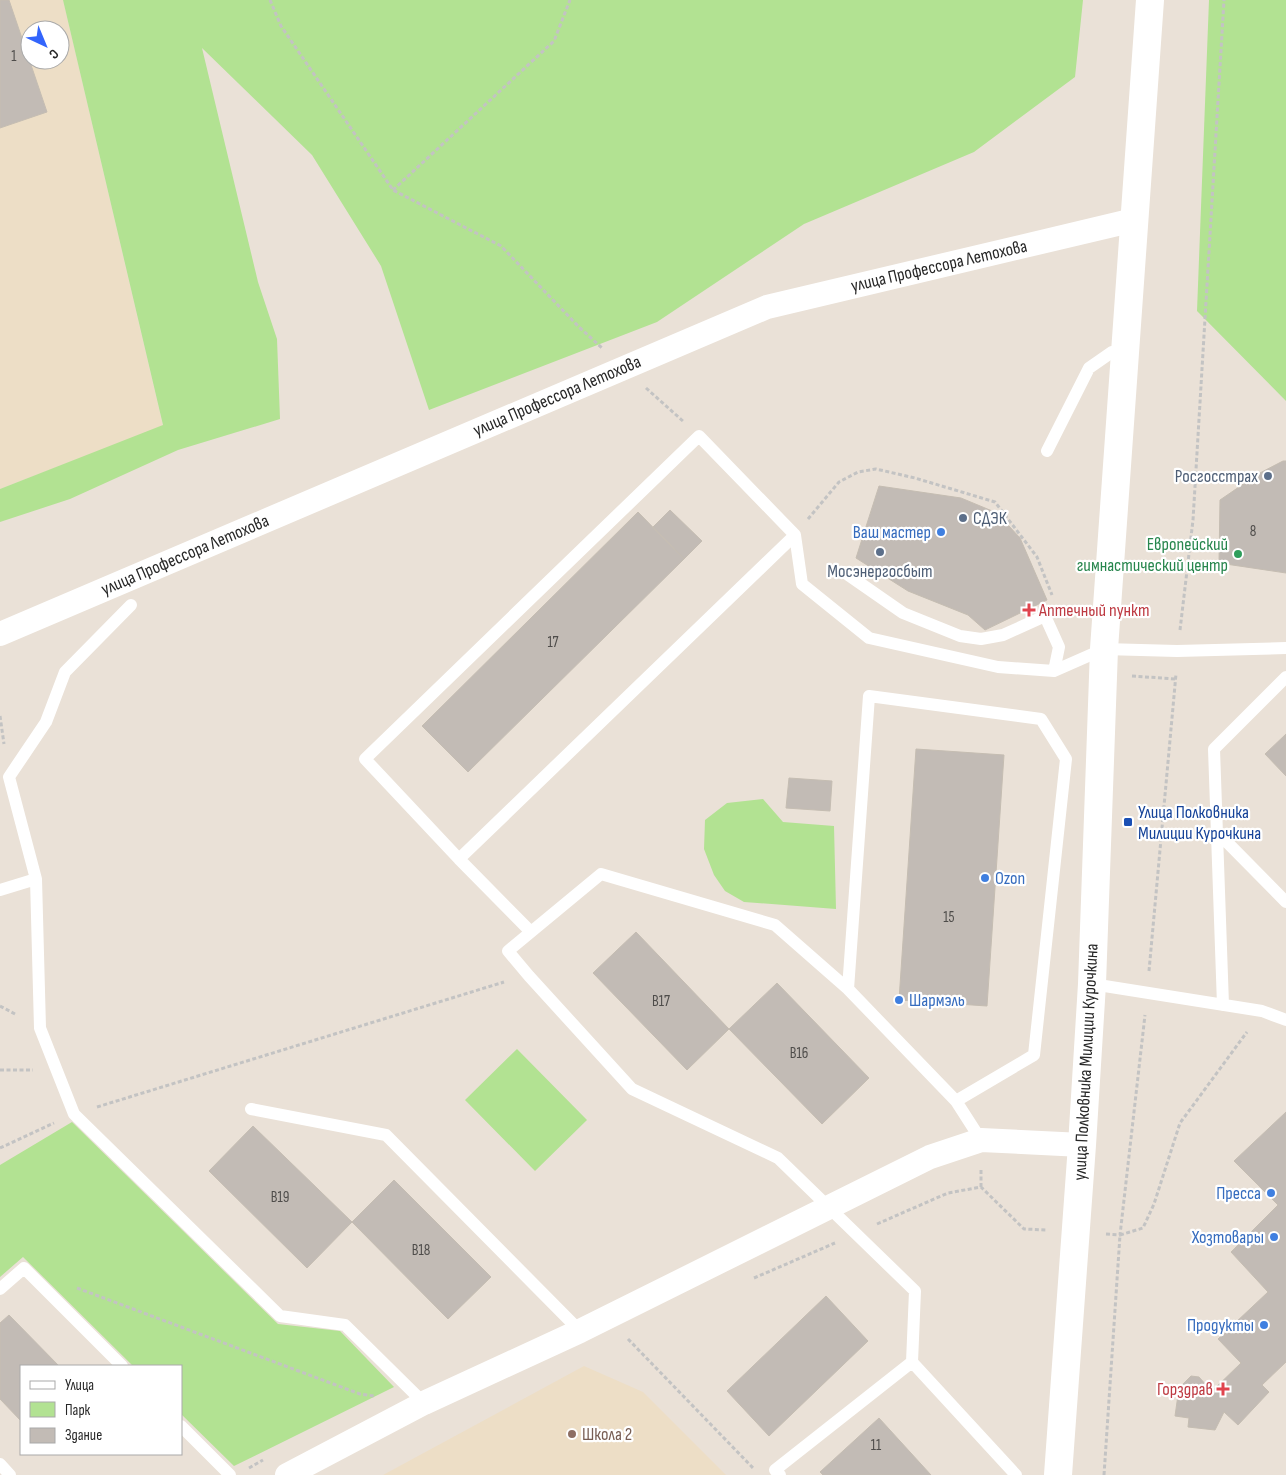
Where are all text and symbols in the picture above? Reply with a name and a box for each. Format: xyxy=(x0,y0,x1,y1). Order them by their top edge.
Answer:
north arrow xyxy=(20,20,70,70)
text: С xyxy=(45,45,62,63)
house number: 1 xyxy=(11,47,17,66)
street label: улица Профессора Летохова xyxy=(849,235,1029,297)
street label: улица Профессора Летохова xyxy=(470,351,644,441)
place label: Росгосстрах xyxy=(1175,466,1258,487)
marker: Росгосстрах xyxy=(1262,470,1274,482)
place label: СДЭК xyxy=(973,508,1008,529)
street label: улица Профессора Летохова xyxy=(98,510,272,600)
marker: СДЭК xyxy=(957,512,969,524)
place label: Ваш мастер xyxy=(853,522,931,543)
house number: 8 xyxy=(1250,522,1256,541)
marker: Ваш мастер xyxy=(935,526,947,538)
place label: Европейский гимнастический центр xyxy=(1077,534,1228,576)
marker: Мосэнергосбыт xyxy=(874,546,886,558)
marker: Европейский гимнастический центр xyxy=(1232,548,1244,560)
place label: Мосэнергосбыт xyxy=(827,561,933,582)
place label: Аптечный пункт xyxy=(1038,600,1149,621)
marker: Аптечный пункт xyxy=(1023,604,1035,616)
house number: 17 xyxy=(547,633,559,652)
place label: Улица Полковника Милиции Курочкина xyxy=(1138,802,1261,844)
marker: Улица Полковника Милиции Курочкина xyxy=(1122,816,1134,828)
place label: Ozon xyxy=(995,868,1025,889)
marker: Ozon xyxy=(979,872,991,884)
house number: 15 xyxy=(943,908,955,927)
street label: улица Полковника Милиции Курочкина xyxy=(1069,943,1103,1181)
place label: Шармэль xyxy=(909,990,965,1011)
house number: В17 xyxy=(652,992,670,1011)
marker: Шармэль xyxy=(893,994,905,1006)
house number: В16 xyxy=(790,1044,808,1063)
place label: Пресса xyxy=(1216,1183,1261,1204)
marker: Пресса xyxy=(1265,1187,1277,1199)
house number: В19 xyxy=(271,1188,289,1207)
place label: Хозтовары xyxy=(1191,1227,1264,1248)
marker: Хозтовары xyxy=(1268,1231,1280,1243)
house number: В18 xyxy=(412,1241,430,1260)
place label: Продукты xyxy=(1187,1315,1254,1336)
marker: Продукты xyxy=(1258,1319,1270,1331)
legend xyxy=(20,1365,182,1455)
text: Улица xyxy=(65,1376,94,1395)
place label: Горздрав xyxy=(1157,1379,1213,1400)
marker: Горздрав xyxy=(1217,1383,1229,1395)
text: Парк xyxy=(65,1401,91,1420)
place label: Школа 2 xyxy=(582,1424,632,1445)
text: Здание xyxy=(65,1426,102,1445)
marker: Школа 2 xyxy=(566,1428,578,1440)
house number: 11 xyxy=(871,1436,882,1455)

